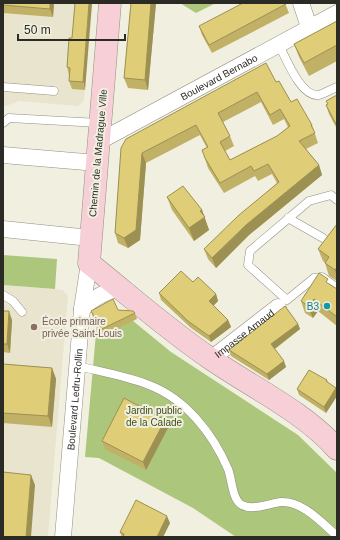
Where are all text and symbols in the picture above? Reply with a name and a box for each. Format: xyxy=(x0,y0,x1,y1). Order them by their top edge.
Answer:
scale bar xyxy=(18,16,125,42)
text: 50 m xyxy=(24,23,51,37)
street label: Boulevard Bernabo xyxy=(178,51,259,102)
street label: Chemin de la Madrague Ville xyxy=(87,88,109,217)
place label: B3 xyxy=(307,301,319,312)
marker: B3 xyxy=(322,301,332,311)
street label: Impasse Arnaud xyxy=(212,307,276,360)
place label: École primaire privée Saint-Louis xyxy=(42,315,122,339)
marker: École primaire privée Saint-Louis xyxy=(29,322,39,332)
street label: Boulevard Ledru-Rollin xyxy=(65,348,84,451)
park label: Jardin public de la Calade xyxy=(126,405,183,428)

